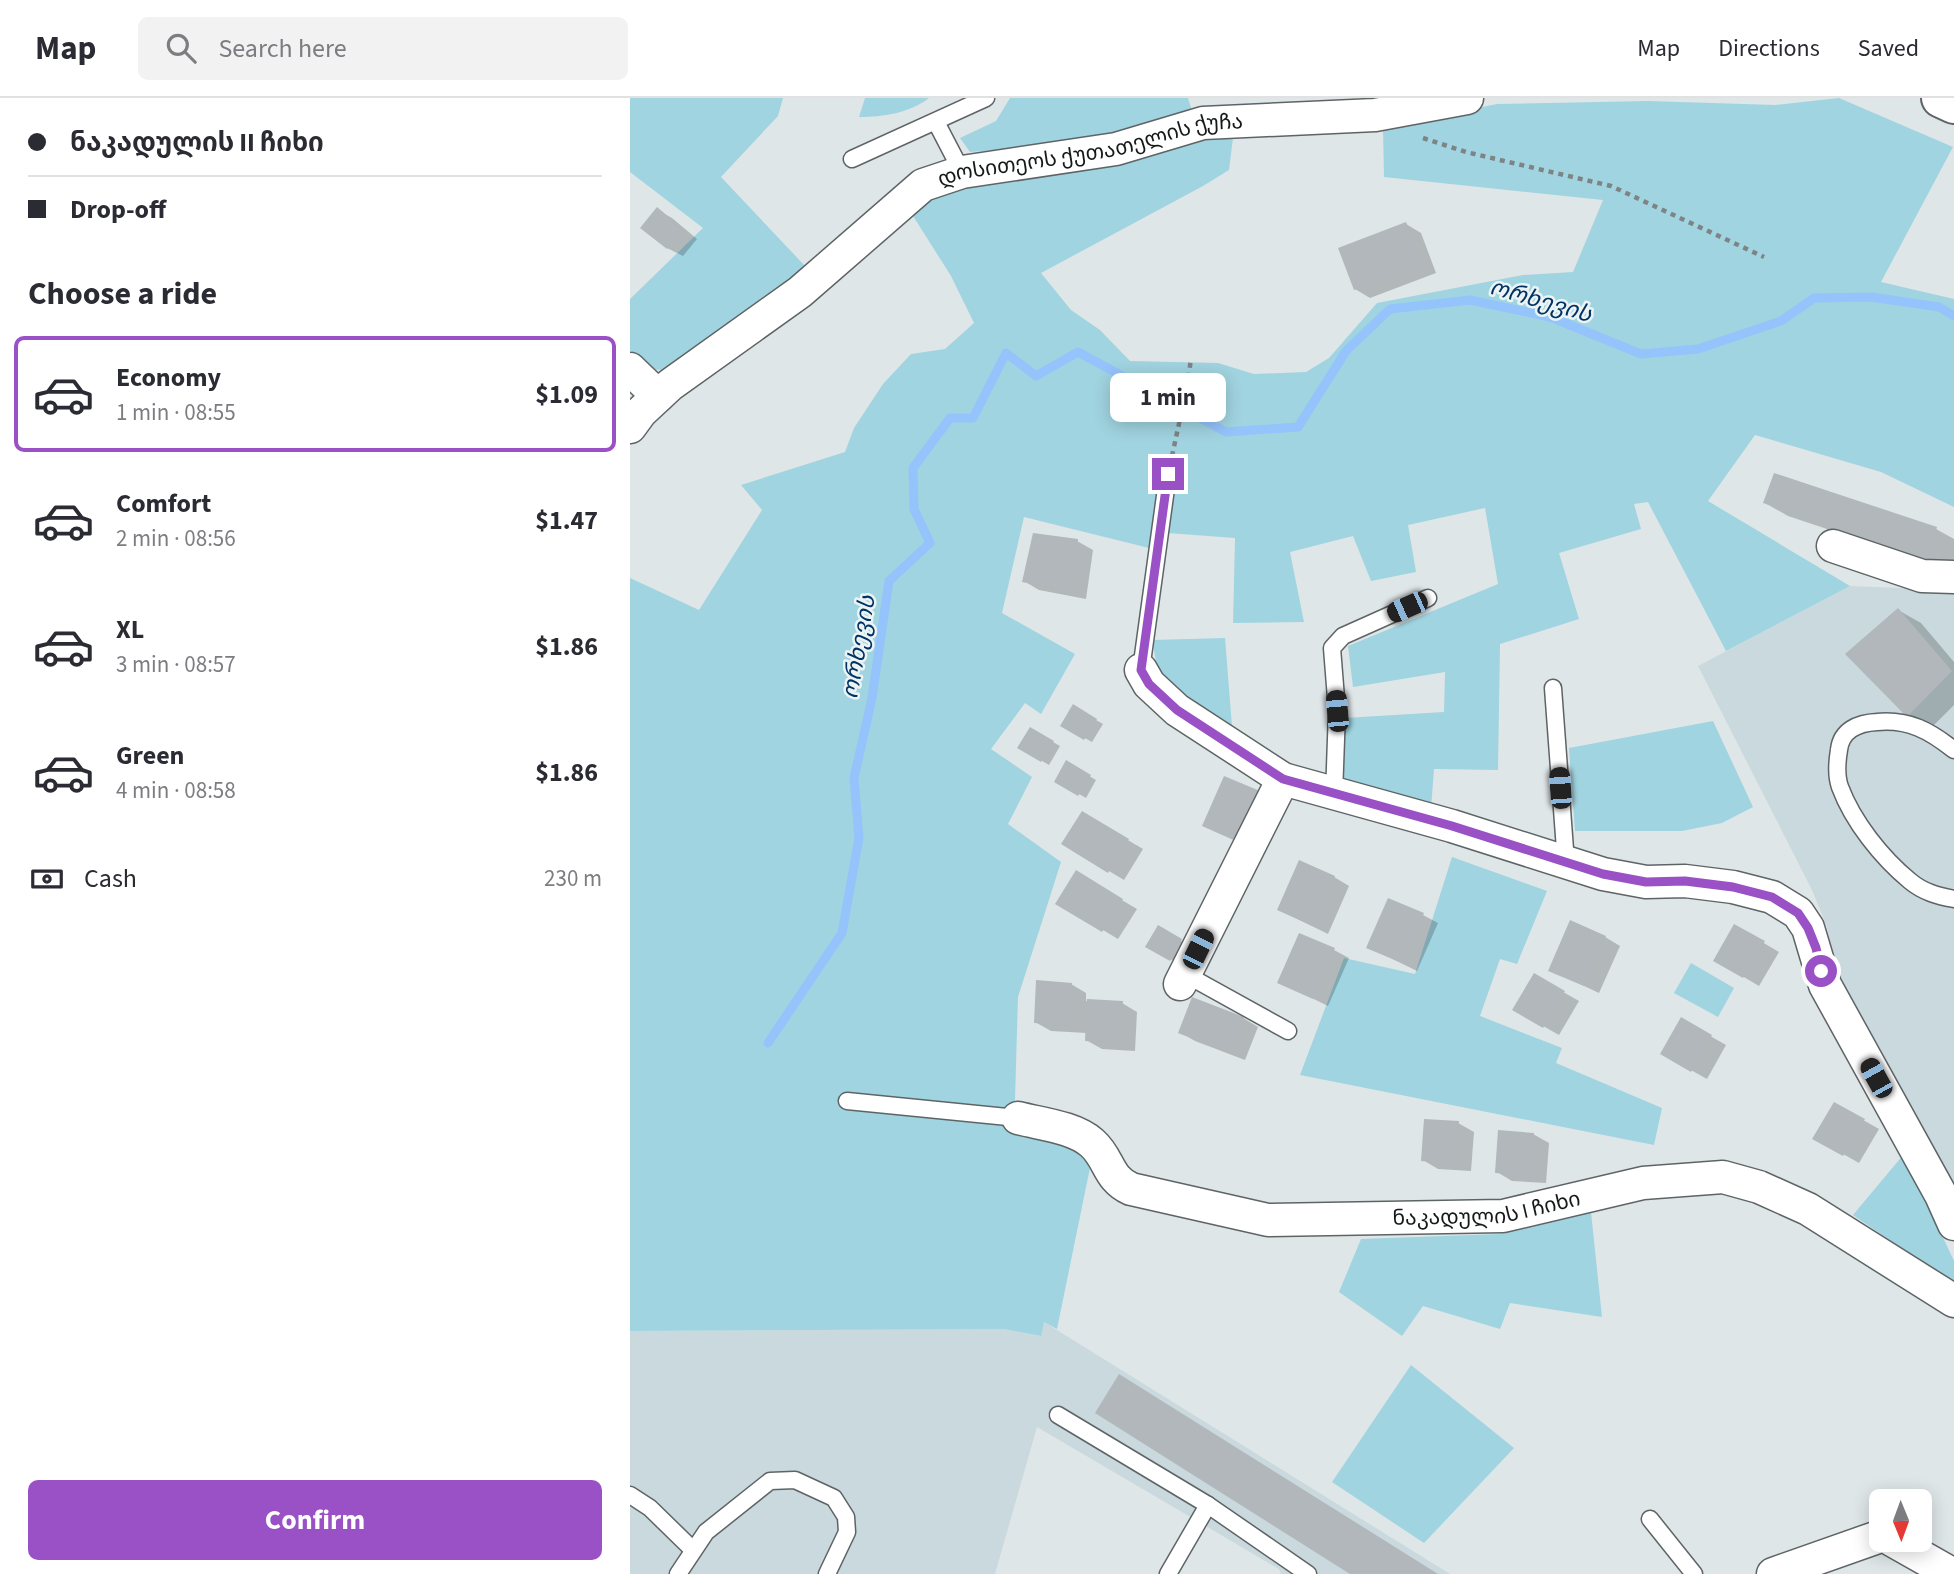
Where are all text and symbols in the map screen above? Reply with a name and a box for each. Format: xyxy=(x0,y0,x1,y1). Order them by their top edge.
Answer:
search box xyxy=(138,17,628,80)
text: Map xyxy=(35,25,96,72)
icon: search xyxy=(162,29,200,67)
text: Search here xyxy=(218,30,347,67)
text: Map xyxy=(1637,31,1680,66)
text: Directions xyxy=(1718,31,1820,66)
text: Saved xyxy=(1858,31,1919,66)
street label: დოსითეოს ქუთათელის ქუჩა xyxy=(934,106,1244,194)
text: ნაკადულის II ჩიხი xyxy=(70,124,324,161)
text: Drop-off xyxy=(70,191,166,228)
water label: ორხევის xyxy=(1486,270,1597,331)
text: Choose a ride xyxy=(28,271,217,317)
text: Economy xyxy=(116,359,221,396)
icon: car xyxy=(32,363,95,426)
callout: 1 min xyxy=(1110,372,1226,422)
text: $1.09 xyxy=(535,376,598,413)
text: 1 min xyxy=(1140,381,1196,414)
text: 1 min · 08:55 xyxy=(116,396,236,429)
route end xyxy=(1152,458,1184,490)
text: Comfort xyxy=(116,485,211,522)
icon: car xyxy=(32,489,95,552)
text: $1.47 xyxy=(535,502,598,539)
text: 2 min · 08:56 xyxy=(116,522,236,555)
car xyxy=(1384,589,1431,625)
water label: ორხევის xyxy=(833,592,884,701)
text: XL xyxy=(116,611,144,648)
icon: car xyxy=(32,615,95,678)
text: $1.86 xyxy=(535,628,598,665)
text: 3 min · 08:57 xyxy=(116,648,236,681)
car xyxy=(1325,689,1350,733)
text: Green xyxy=(116,737,184,774)
icon: car xyxy=(32,741,95,804)
text: $1.86 xyxy=(535,754,598,791)
car xyxy=(1549,766,1572,810)
text: 4 min · 08:58 xyxy=(116,774,236,807)
icon: cash xyxy=(28,860,66,898)
text: Cash xyxy=(84,860,137,897)
text: 230 m xyxy=(544,862,602,895)
car xyxy=(1180,926,1217,972)
route start xyxy=(1805,955,1837,987)
car xyxy=(1857,1055,1896,1101)
street label: ნაკადულის I ჩიხი xyxy=(1392,1183,1583,1233)
button: Confirm xyxy=(28,1480,602,1560)
north arrow xyxy=(1869,1489,1932,1552)
map controls xyxy=(1869,1489,1932,1552)

